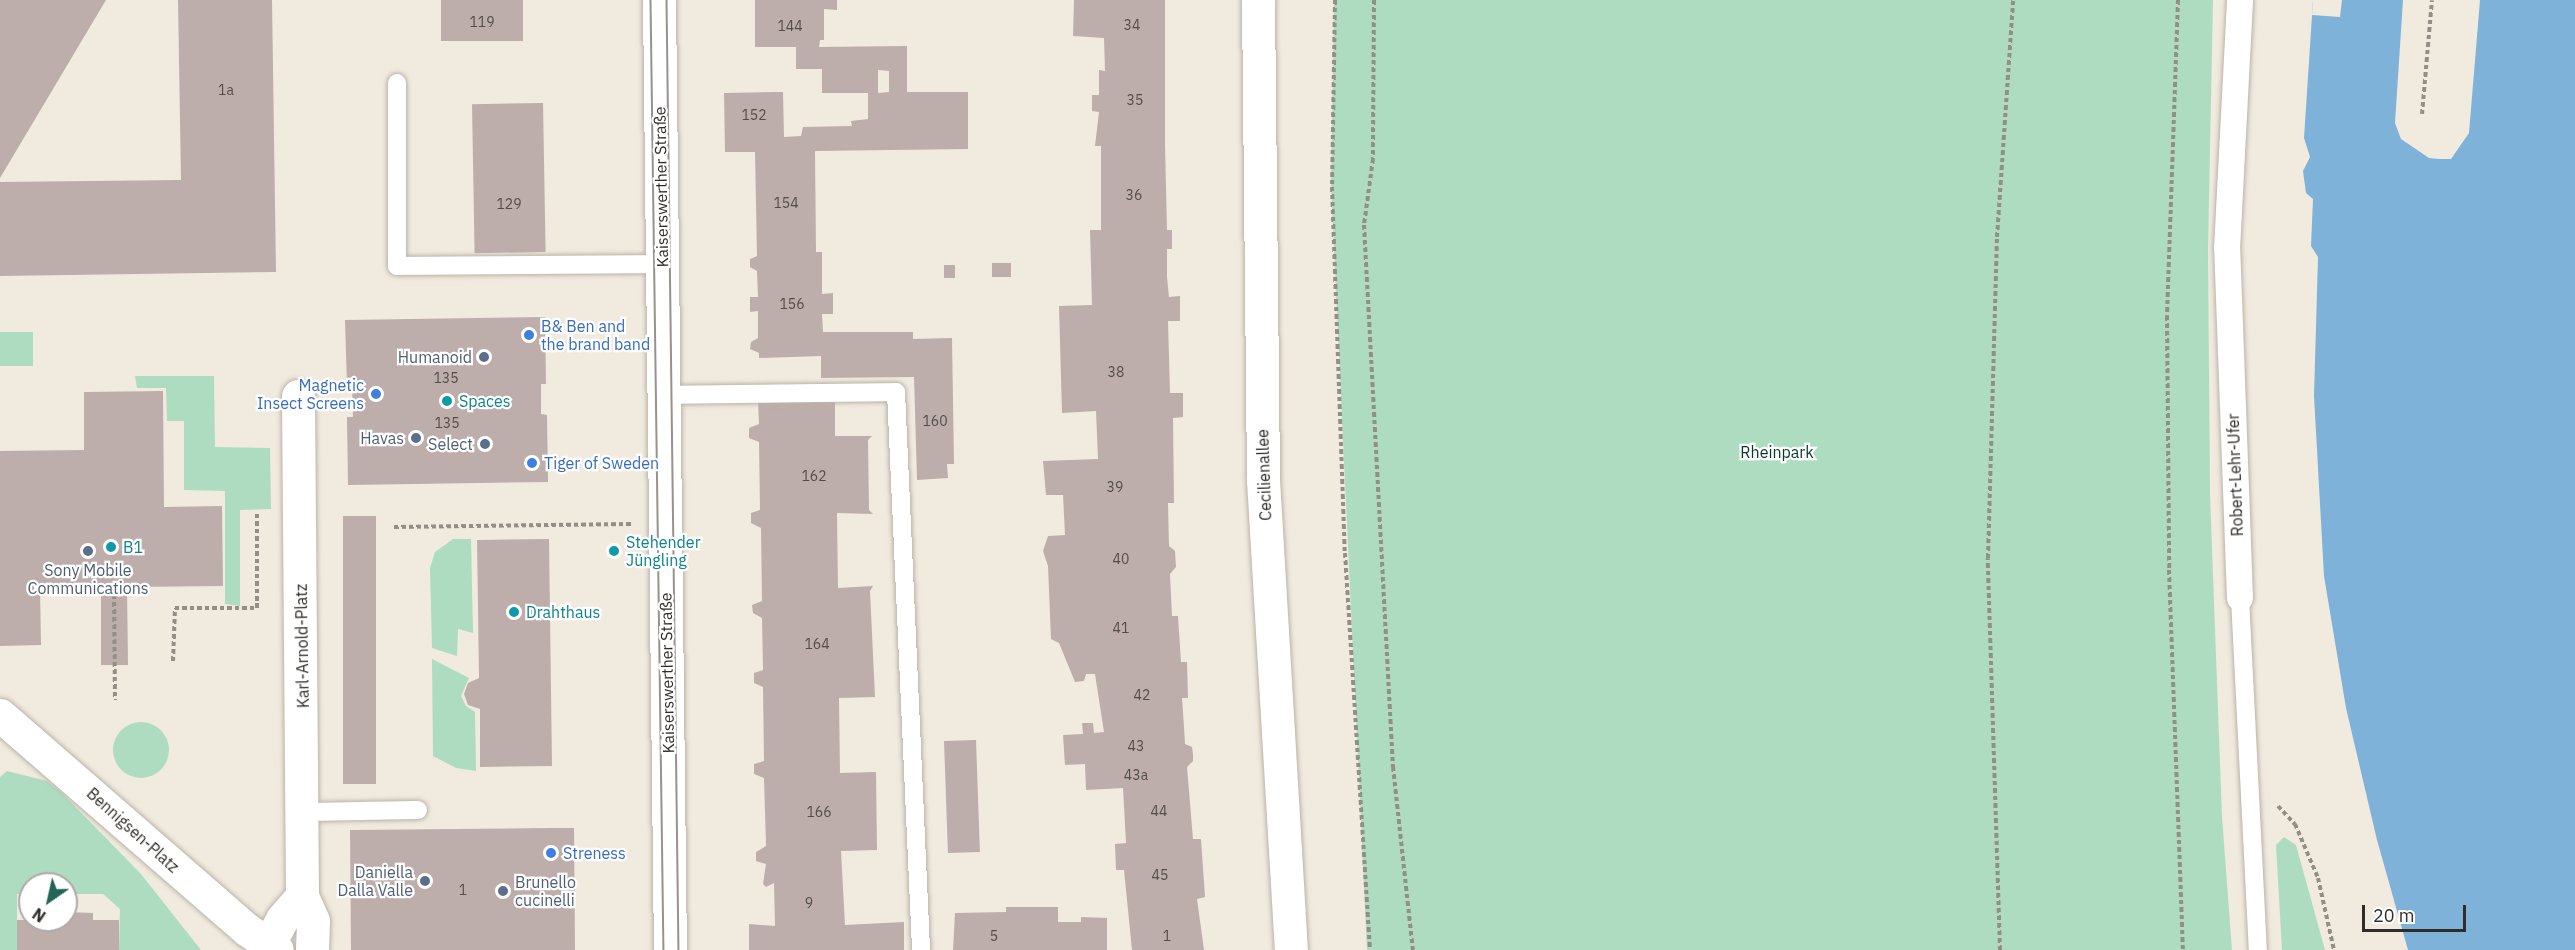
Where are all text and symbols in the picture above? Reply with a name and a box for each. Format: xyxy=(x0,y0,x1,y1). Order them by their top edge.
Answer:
house number: 119 xyxy=(469,14,495,30)
house number: 34 xyxy=(1124,17,1140,33)
house number: 144 xyxy=(777,18,803,34)
house number: 1a xyxy=(218,82,234,98)
house number: 35 xyxy=(1127,92,1143,108)
street label: Kaiserswerther Straße xyxy=(650,106,672,268)
house number: 152 xyxy=(741,107,767,123)
house number: 36 xyxy=(1126,187,1142,203)
house number: 154 xyxy=(773,195,799,211)
house number: 129 xyxy=(496,196,522,212)
house number: 156 xyxy=(779,296,805,312)
place label: B& Ben and the brand band xyxy=(541,316,650,354)
marker: B& Ben and the brand band xyxy=(522,328,536,342)
place label: Humanoid xyxy=(398,347,472,367)
marker: Humanoid xyxy=(477,350,491,364)
house number: 38 xyxy=(1108,364,1124,380)
house number: 135 xyxy=(433,370,459,386)
place label: Magnetic Insect Screens xyxy=(257,375,364,413)
marker: Magnetic Insect Screens xyxy=(369,387,383,401)
place label: Spaces xyxy=(459,391,511,411)
marker: Spaces xyxy=(440,394,454,408)
house number: 160 xyxy=(922,413,948,429)
street label: Robert-Lehr-Ufer xyxy=(2223,413,2247,537)
house number: 135 xyxy=(434,415,460,431)
place label: Havas xyxy=(360,428,404,448)
street label: Cecilienallee xyxy=(1253,429,1275,521)
marker: Havas xyxy=(409,431,423,445)
place label: Select xyxy=(428,434,473,454)
marker: Select xyxy=(478,437,492,451)
park label: Rheinpark xyxy=(1740,442,1814,462)
place label: Tiger of Sweden xyxy=(544,453,659,473)
marker: Tiger of Sweden xyxy=(525,456,539,470)
house number: 162 xyxy=(801,468,827,484)
house number: 39 xyxy=(1107,479,1123,495)
place label: Stehender Jüngling xyxy=(626,532,701,570)
place label: B1 xyxy=(123,537,143,557)
marker: B1 xyxy=(104,540,118,554)
marker: Sony Mobile Communications xyxy=(81,544,95,558)
marker: Stehender Jüngling xyxy=(607,544,621,558)
house number: 40 xyxy=(1113,551,1129,567)
place label: Sony Mobile Communications xyxy=(27,560,149,598)
street label: Karl-Arnold-Platz xyxy=(291,584,313,708)
street label: Kaiserswerther Straße xyxy=(656,592,678,754)
place label: Drahthaus xyxy=(526,602,600,622)
marker: Drahthaus xyxy=(507,605,521,619)
house number: 41 xyxy=(1113,620,1129,636)
house number: 164 xyxy=(804,636,830,652)
house number: 42 xyxy=(1134,687,1150,703)
house number: 43 xyxy=(1128,738,1144,754)
house number: 43a xyxy=(1124,767,1148,783)
street label: Bennigsen-Platz xyxy=(83,784,183,876)
house number: 44 xyxy=(1151,803,1167,819)
house number: 166 xyxy=(806,804,832,820)
place label: Streness xyxy=(563,843,626,863)
marker: Streness xyxy=(544,846,558,860)
place label: Daniella Dalla Valle xyxy=(338,862,413,900)
house number: 45 xyxy=(1152,867,1168,883)
north arrow xyxy=(18,872,78,932)
place label: Brunello cucinelli xyxy=(515,872,576,910)
marker: Daniella Dalla Valle xyxy=(418,874,432,888)
house number: 1 xyxy=(459,882,467,898)
marker: Brunello cucinelli xyxy=(496,884,510,898)
scale bar xyxy=(2365,893,2468,931)
house number: 9 xyxy=(805,895,813,911)
text: N xyxy=(29,904,49,927)
text: 20 m xyxy=(2373,904,2415,927)
house number: 5 xyxy=(990,928,998,944)
house number: 1 xyxy=(1163,928,1171,944)

